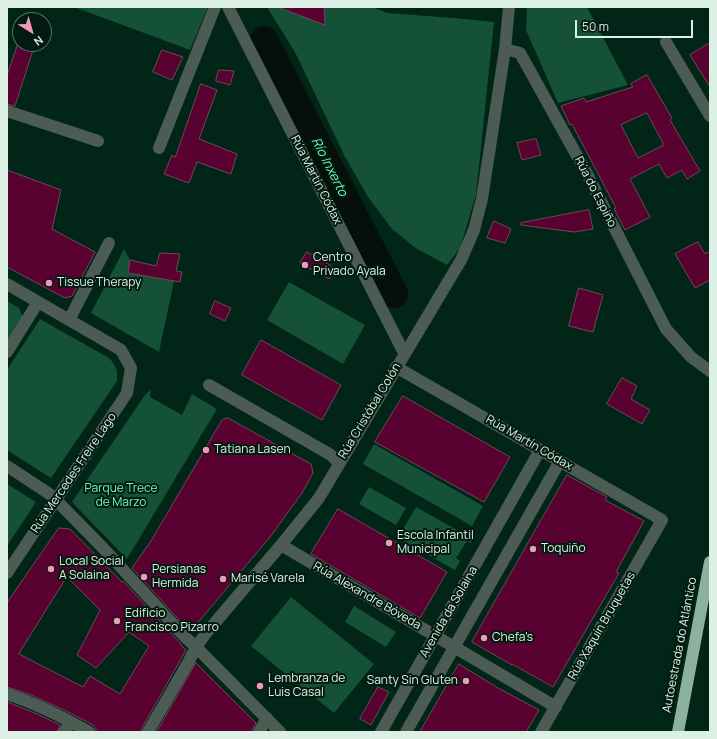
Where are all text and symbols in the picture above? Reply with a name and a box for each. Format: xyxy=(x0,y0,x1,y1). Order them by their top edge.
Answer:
north arrow xyxy=(12,12,52,52)
scale bar xyxy=(577,12,695,38)
text: 50 m xyxy=(582,18,609,35)
text: N xyxy=(31,33,47,50)
street label: Rúa Martín Códax xyxy=(287,133,345,227)
water label: Río Inxerto xyxy=(308,135,350,199)
street label: Rúa do Espiño xyxy=(571,154,619,230)
place label: Centro Privado Ayala xyxy=(313,251,386,279)
marker: Centro Privado Ayala xyxy=(300,260,310,270)
place label: Tissue Therapy xyxy=(57,276,141,290)
marker: Tissue Therapy xyxy=(44,278,54,288)
street label: Rúa Cristóbal Colón xyxy=(336,361,404,461)
street label: Rúa Mercedes Freire Lago xyxy=(28,410,120,536)
street label: Rúa Martín Códax xyxy=(483,412,575,474)
place label: Tatiana Lasen xyxy=(214,443,291,457)
marker: Tatiana Lasen xyxy=(201,445,211,455)
park label: Parque Trece de Marzo xyxy=(85,482,157,510)
place label: Escola Infantil Municipal xyxy=(397,529,474,557)
marker: Escola Infantil Municipal xyxy=(384,538,394,548)
place label: Toquiño xyxy=(541,542,586,556)
marker: Toquiño xyxy=(528,544,538,554)
place label: Local Social A Solaina xyxy=(59,555,124,583)
street label: Rúa Alexandre Bóveda xyxy=(310,559,424,633)
place label: Persianas Hermida xyxy=(152,563,206,591)
marker: Local Social A Solaina xyxy=(46,564,56,574)
street label: Avenida da Solaina xyxy=(417,564,481,660)
street label: Rúa Xaquín Bruquetas xyxy=(565,570,639,682)
marker: Persianas Hermida xyxy=(139,572,149,582)
place label: Marisé Varela xyxy=(231,572,305,586)
marker: Marisé Varela xyxy=(218,574,228,584)
street label: Autoestrada do Atlántico xyxy=(660,576,700,714)
place label: Edificio Francisco Pizarro xyxy=(125,607,219,635)
marker: Edificio Francisco Pizarro xyxy=(112,616,122,626)
place label: Chefa's xyxy=(492,631,533,645)
marker: Chefa's xyxy=(479,633,489,643)
place label: Lembranza de Luis Casal xyxy=(268,672,345,700)
place label: Santy Sin Gluten xyxy=(367,674,458,688)
marker: Santy Sin Gluten xyxy=(461,676,471,686)
marker: Lembranza de Luis Casal xyxy=(255,681,265,691)

